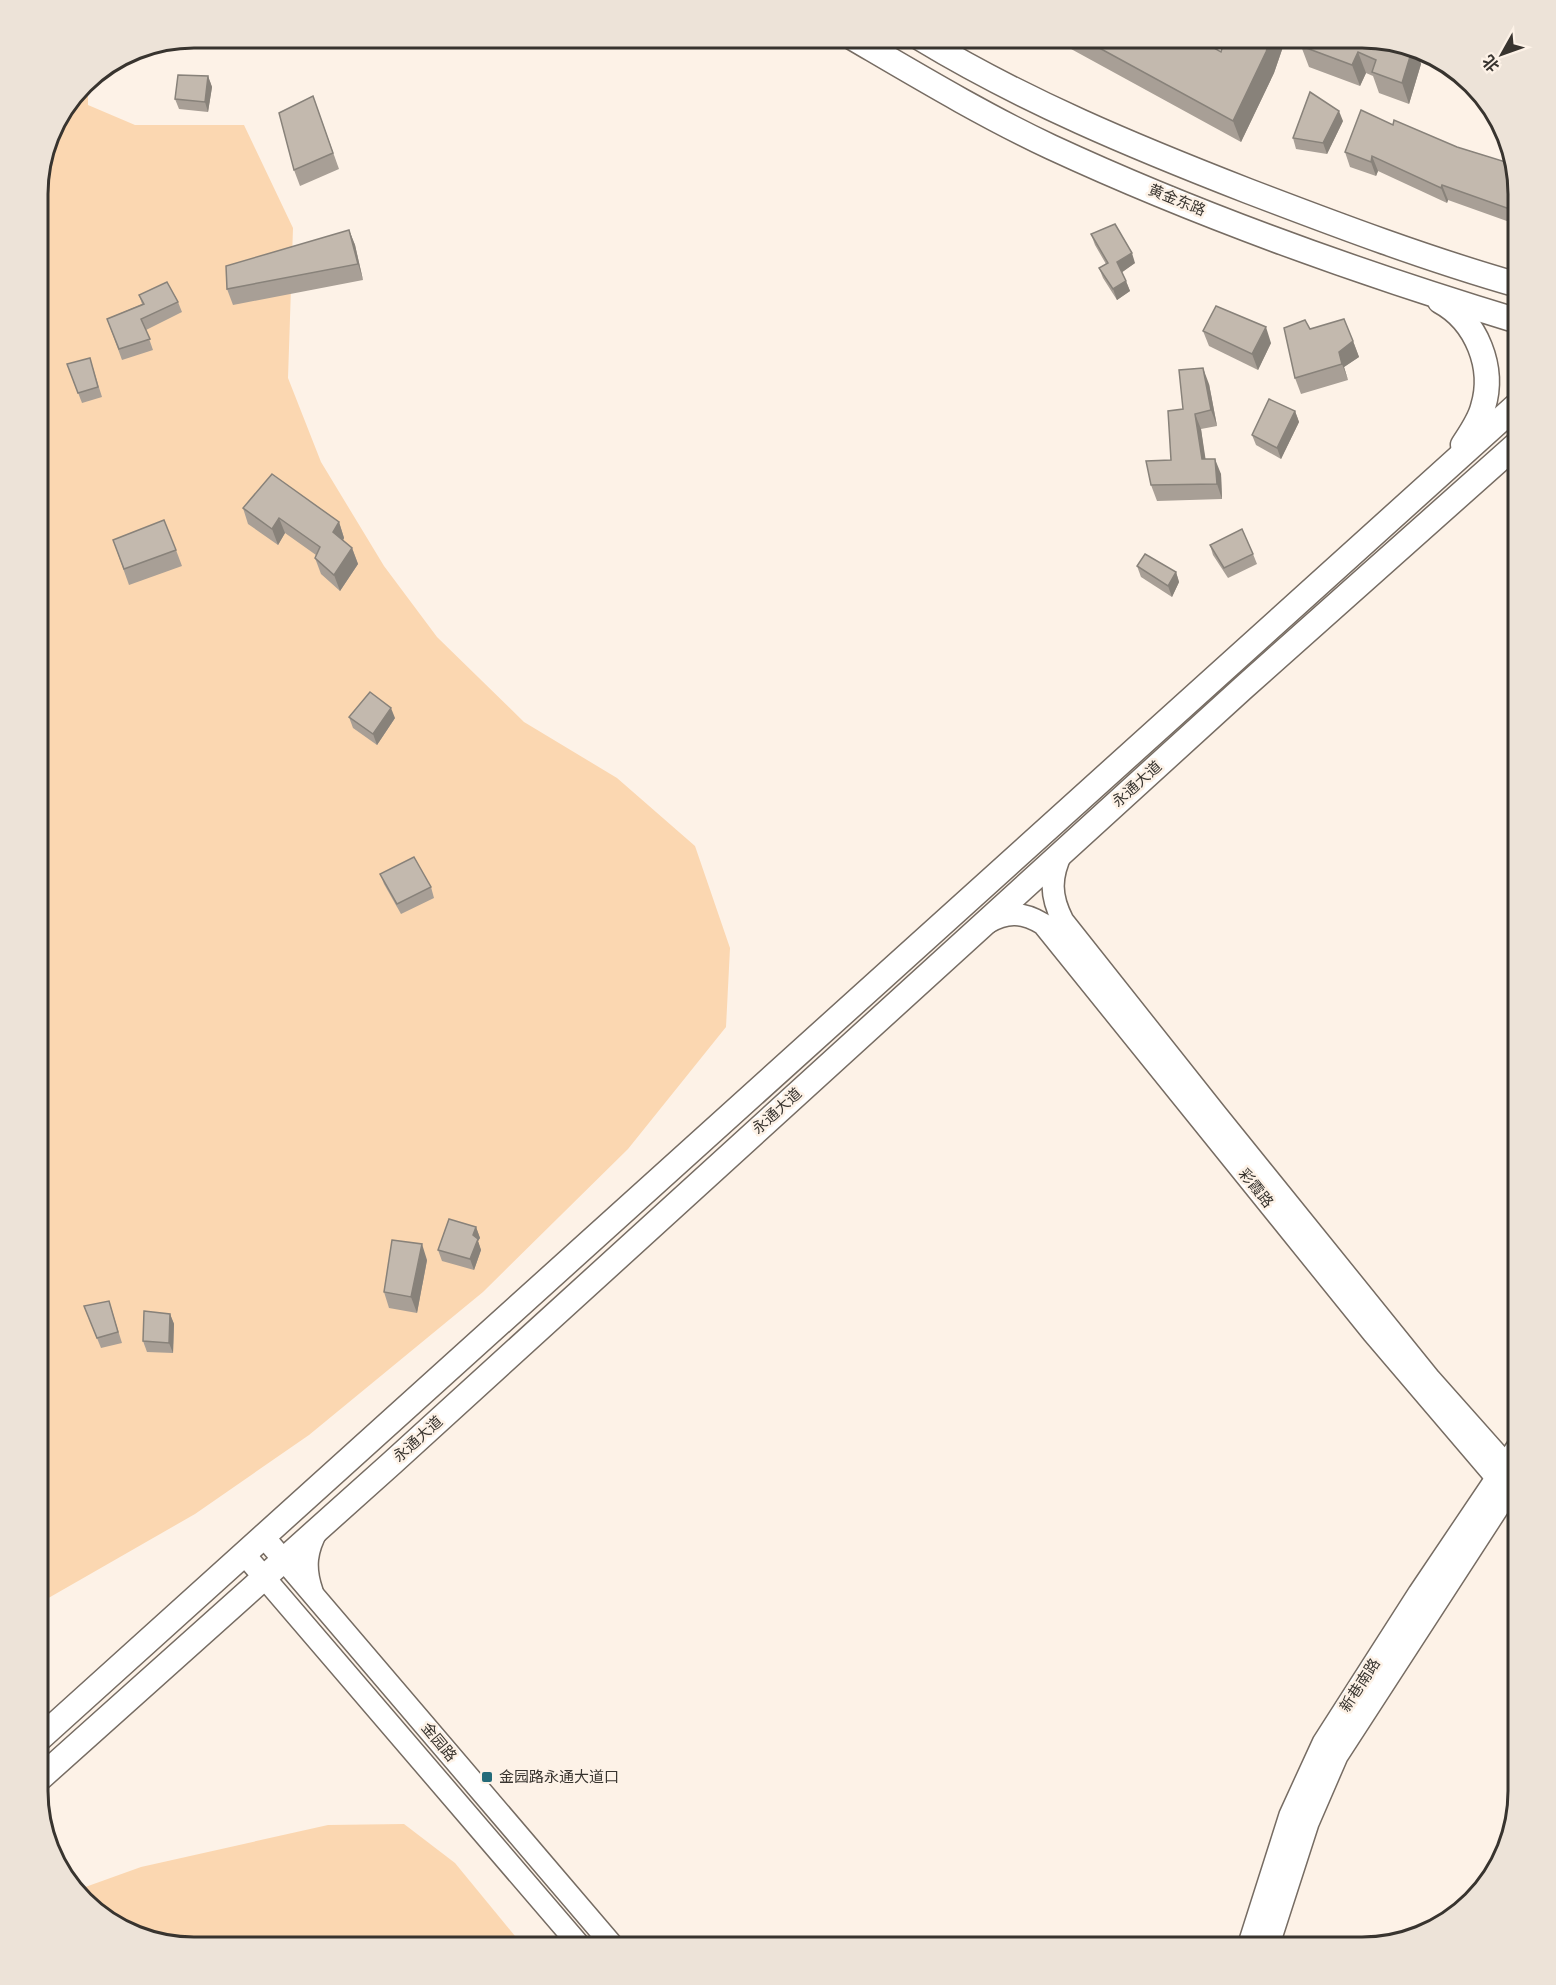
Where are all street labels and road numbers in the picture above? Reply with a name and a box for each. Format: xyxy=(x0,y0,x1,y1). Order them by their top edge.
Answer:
street label: 黄金东路 xyxy=(1145,179,1209,221)
street label: 永通大道 xyxy=(1108,756,1166,812)
street label: 永通大道 xyxy=(748,1083,806,1139)
street label: 彩霞路 xyxy=(1234,1164,1278,1212)
street label: 永通大道 xyxy=(389,1411,447,1467)
street label: 新巷南路 xyxy=(1335,1654,1385,1716)
street label: 金园路 xyxy=(417,1718,461,1766)

